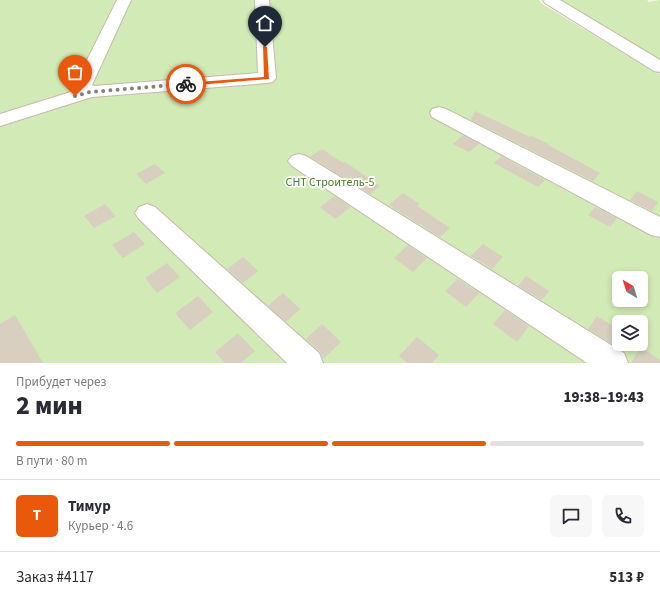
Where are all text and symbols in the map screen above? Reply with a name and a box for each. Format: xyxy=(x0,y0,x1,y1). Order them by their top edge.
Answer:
pin xyxy=(248,6,282,47)
icon: home xyxy=(254,12,276,34)
pin xyxy=(58,55,92,96)
icon: bag xyxy=(64,61,86,83)
courier xyxy=(166,64,206,104)
icon: bike xyxy=(175,73,197,95)
park label: СНТ Строитель-5 xyxy=(286,174,374,191)
north arrow xyxy=(612,271,648,307)
map controls xyxy=(612,271,648,351)
button: layers xyxy=(612,315,648,351)
text: Прибудет через xyxy=(16,373,106,391)
text: 2 мин xyxy=(16,387,83,424)
text: 19:38–19:43 xyxy=(563,387,644,408)
text: В пути · 80 m xyxy=(16,452,88,470)
button: chat xyxy=(550,495,592,537)
button: phone xyxy=(602,495,644,537)
text: Тимур xyxy=(68,496,111,517)
text: Т xyxy=(33,505,41,526)
text: Курьер · 4.6 xyxy=(68,517,133,535)
text: Заказ #4117 xyxy=(16,567,94,588)
text: 513 ₽ xyxy=(609,567,644,588)

